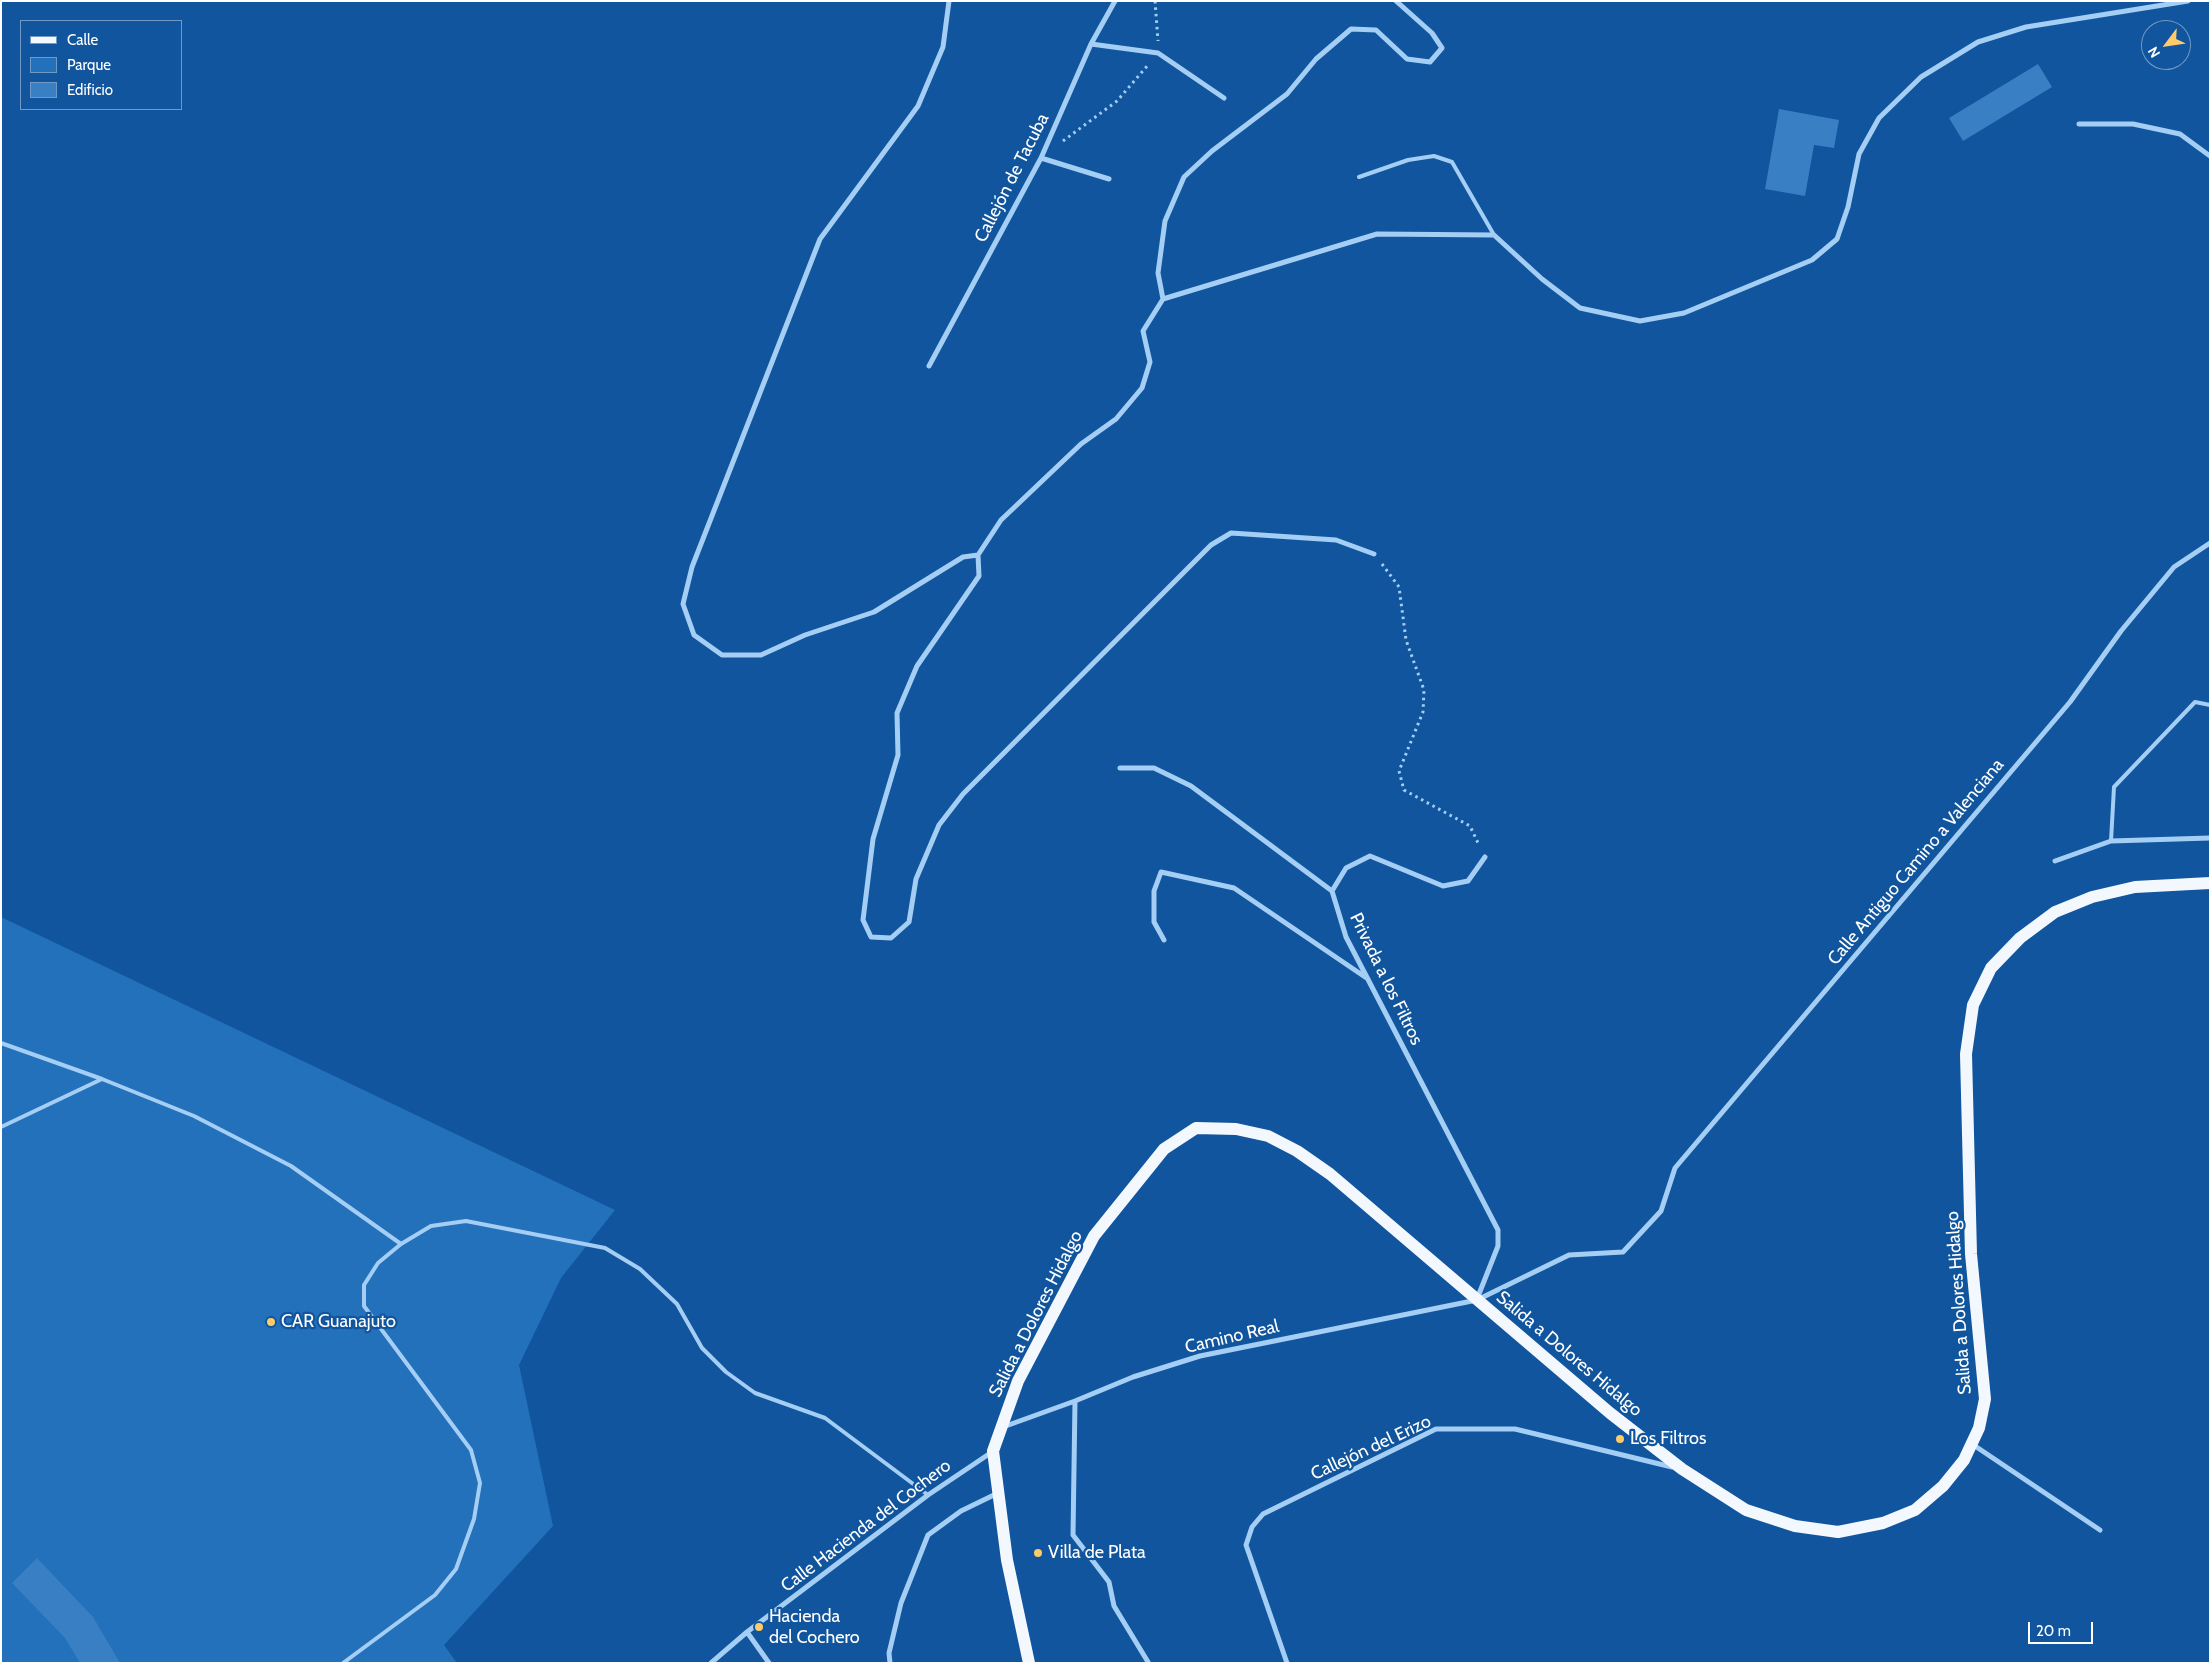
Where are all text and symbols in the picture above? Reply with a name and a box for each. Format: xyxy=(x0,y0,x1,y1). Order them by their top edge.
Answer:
legend xyxy=(20,20,182,110)
north arrow xyxy=(2141,20,2191,70)
text: Calle xyxy=(67,31,98,49)
text: N xyxy=(2144,43,2164,61)
text: Parque xyxy=(67,56,111,74)
text: Edificio xyxy=(67,81,113,99)
street label: Callejón de Tacuba xyxy=(970,110,1054,246)
street label: Calle Antiguo Camino a Valenciana xyxy=(1823,755,2009,969)
street label: Privada a los Filtros xyxy=(1345,910,1427,1048)
street label: Salida a Dolores Hidalgo xyxy=(1942,1211,1976,1395)
street label: Salida a Dolores Hidalgo xyxy=(985,1227,1087,1401)
street label: Salida a Dolores Hidalgo xyxy=(1492,1287,1646,1421)
place label: CAR Guanajuto xyxy=(281,1311,396,1333)
marker: CAR Guanajuto xyxy=(265,1316,277,1328)
street label: Camino Real xyxy=(1183,1316,1281,1358)
street label: Callejón del Erizo xyxy=(1307,1411,1435,1485)
place label: Los Filtros xyxy=(1630,1428,1706,1450)
marker: Los Filtros xyxy=(1614,1433,1626,1445)
street label: Calle Hacienda del Cochero xyxy=(777,1455,955,1597)
place label: Villa de Plata xyxy=(1048,1542,1146,1564)
marker: Villa de Plata xyxy=(1032,1547,1044,1559)
place label: Hacienda del Cochero xyxy=(769,1606,860,1648)
scale bar xyxy=(2031,1612,2096,1644)
marker: Hacienda del Cochero xyxy=(753,1621,765,1633)
text: 20 m xyxy=(2036,1622,2071,1640)

